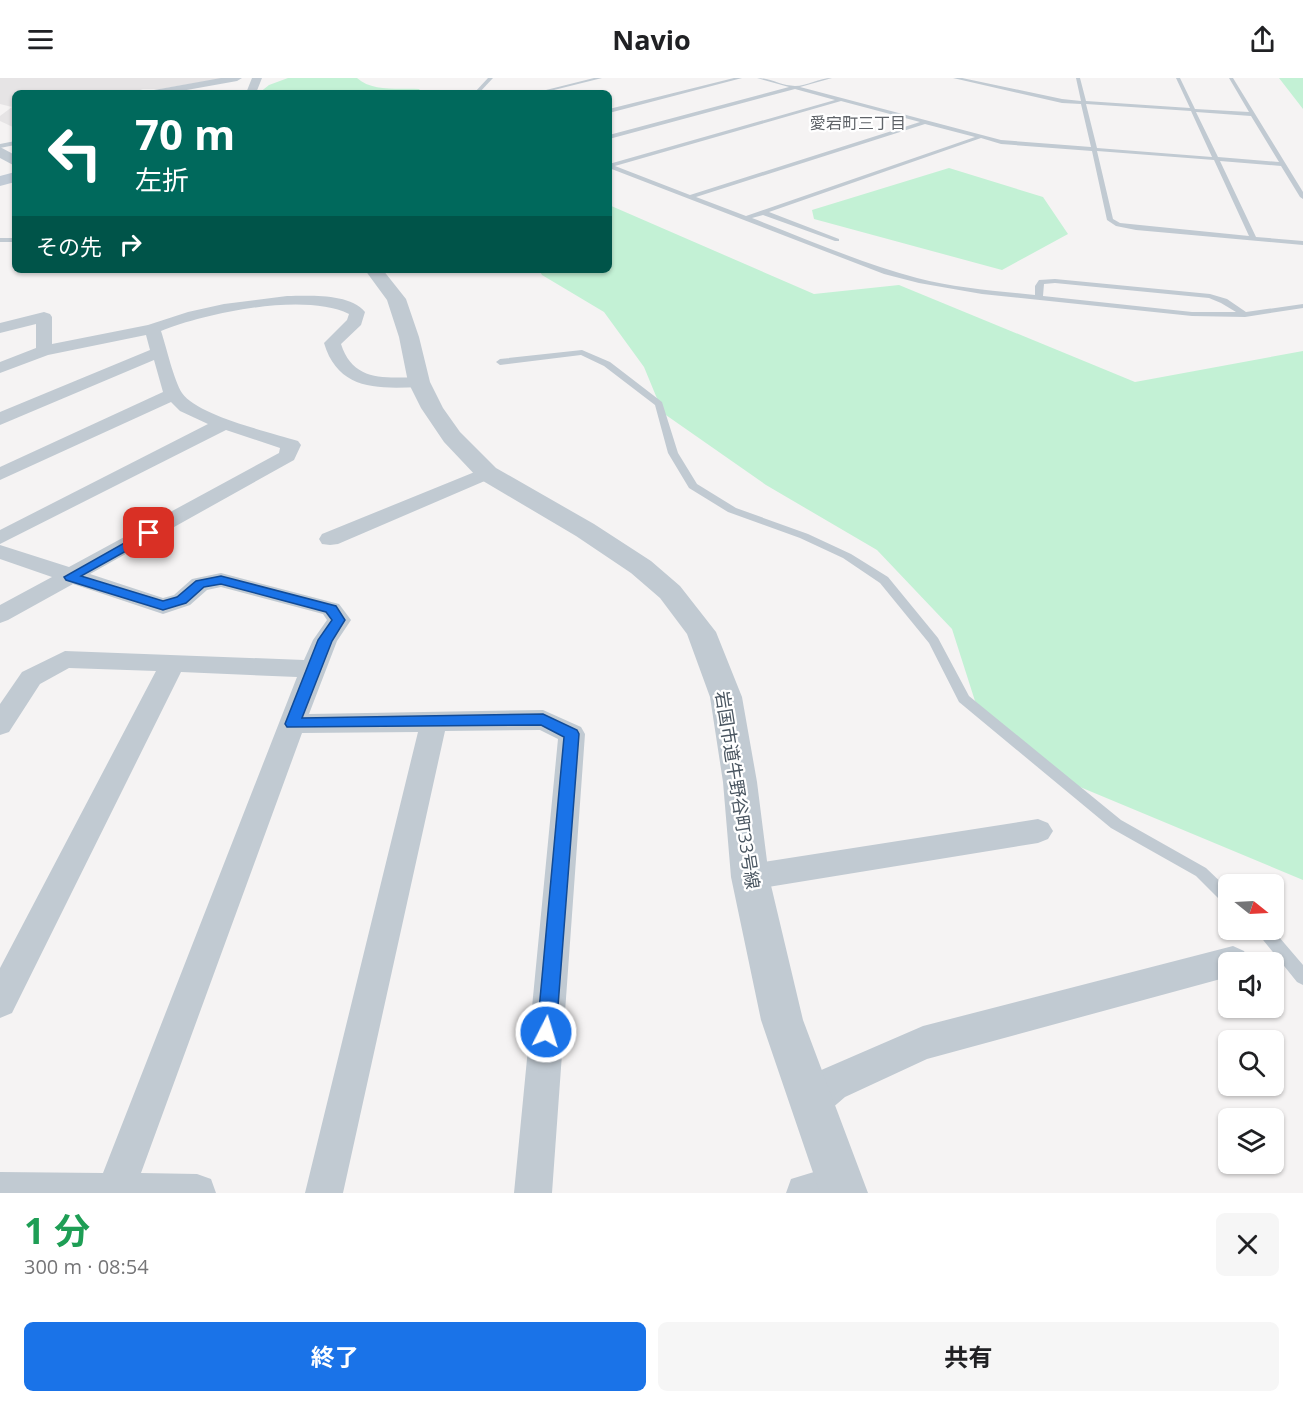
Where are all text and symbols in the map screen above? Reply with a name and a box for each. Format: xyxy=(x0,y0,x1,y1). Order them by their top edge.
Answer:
text: Navio xyxy=(612,21,691,58)
icon: menu xyxy=(24,23,57,56)
icon: share xyxy=(1246,23,1279,56)
text: 70 m xyxy=(135,105,235,162)
district label: 愛宕町三丁目 xyxy=(810,112,906,134)
icon: left xyxy=(36,114,114,192)
text: 左折 xyxy=(135,161,189,198)
icon: right xyxy=(114,228,147,261)
text: その先 xyxy=(36,231,102,261)
pin xyxy=(123,507,174,558)
icon: arrive xyxy=(132,516,165,549)
street label: 岩国市道牛野谷町33号線 xyxy=(710,689,766,891)
north arrow xyxy=(1218,874,1284,940)
map controls xyxy=(1218,874,1284,1174)
button: sound xyxy=(1218,952,1284,1018)
position arrow xyxy=(514,1000,578,1064)
button: search xyxy=(1218,1030,1284,1096)
button: layers xyxy=(1218,1108,1284,1174)
text: 1 分 xyxy=(24,1206,90,1255)
button: close xyxy=(1216,1213,1279,1276)
text: 300 m · 08:54 xyxy=(24,1253,149,1280)
button: 終了 xyxy=(24,1322,646,1391)
button: 共有 xyxy=(658,1322,1279,1391)

